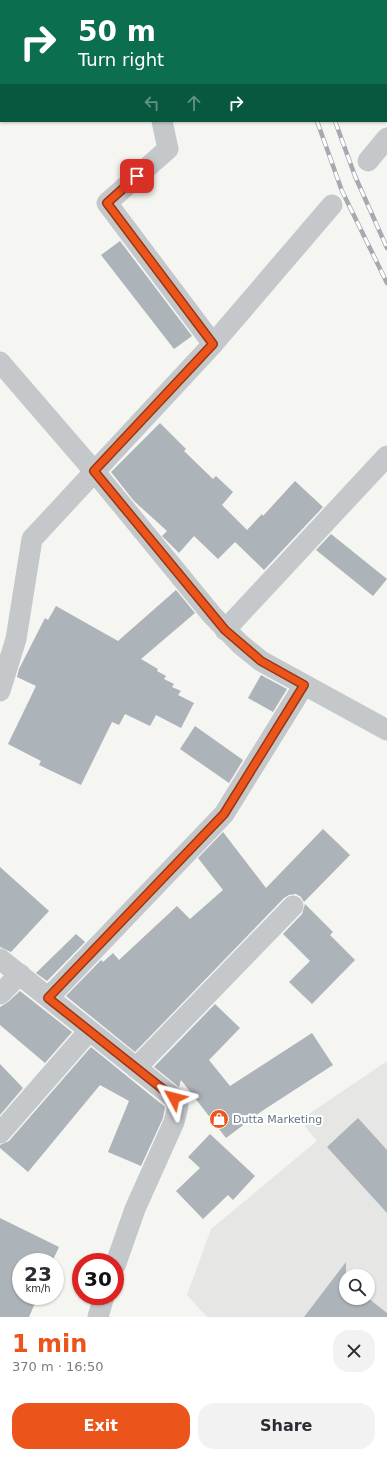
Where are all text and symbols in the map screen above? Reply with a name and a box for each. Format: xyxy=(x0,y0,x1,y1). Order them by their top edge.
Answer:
text: 50 m xyxy=(78,15,156,48)
icon: right xyxy=(12,16,64,68)
text: Turn right xyxy=(78,49,164,70)
icon: left xyxy=(141,92,163,114)
icon: ahead xyxy=(183,92,205,114)
icon: right xyxy=(225,92,247,114)
pin xyxy=(120,159,154,193)
icon: arrive xyxy=(126,165,148,187)
position arrow xyxy=(153,1077,195,1119)
shop icon: Dutta Marketing xyxy=(208,1108,230,1130)
place label: Dutta Marketing xyxy=(233,1113,322,1126)
speed limit sign: 30 xyxy=(72,1253,124,1305)
text: 23 xyxy=(24,1262,52,1286)
map controls xyxy=(339,1269,375,1305)
button: search xyxy=(339,1269,375,1305)
text: km/h xyxy=(25,1283,51,1294)
text: 1 min xyxy=(12,1330,87,1358)
button: close xyxy=(333,1330,375,1372)
text: 370 m · 16:50 xyxy=(12,1359,103,1374)
button: Exit xyxy=(12,1403,190,1449)
button: Share xyxy=(198,1403,375,1449)

